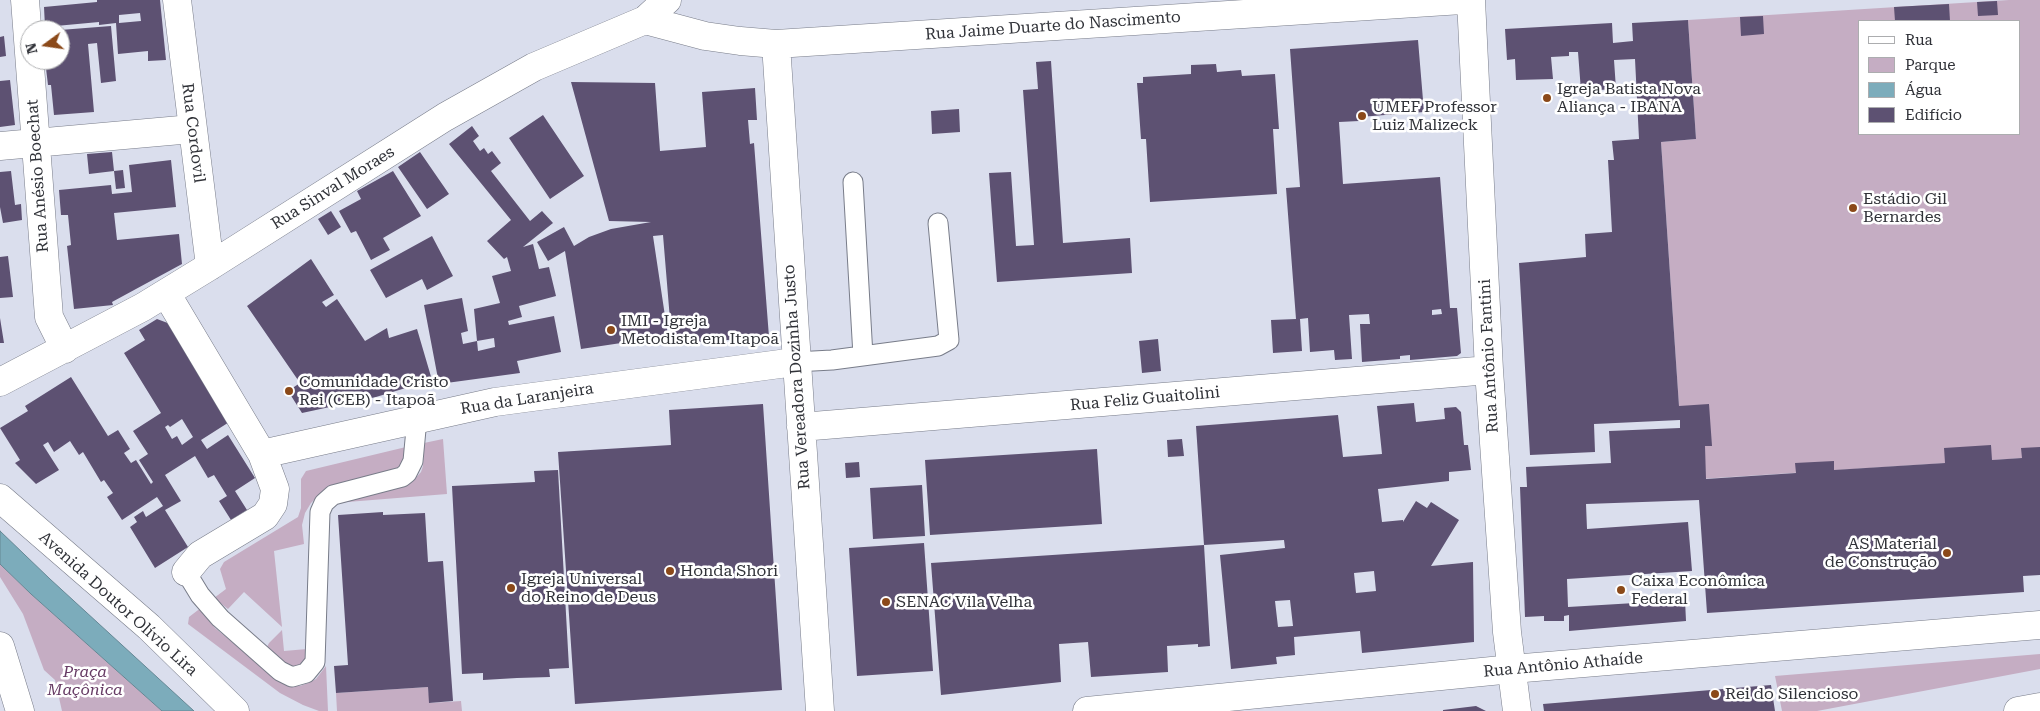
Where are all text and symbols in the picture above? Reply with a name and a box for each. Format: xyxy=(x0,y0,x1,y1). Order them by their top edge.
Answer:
street label: Rua Jaime Duarte do Nascimento xyxy=(925,7,1181,45)
north arrow xyxy=(20,20,70,70)
legend xyxy=(1858,20,2020,135)
text: Rua xyxy=(1905,31,1933,49)
text: N xyxy=(22,41,40,56)
text: Parque xyxy=(1905,56,1956,74)
place label: Igreja Batista Nova Aliança - IBANA xyxy=(1557,79,1701,117)
text: Água xyxy=(1905,81,1942,99)
street label: Rua Cordovil xyxy=(177,82,209,184)
marker: Igreja Batista Nova Aliança - IBANA xyxy=(1541,92,1553,104)
place label: UMEF Professor Luiz Malizeck xyxy=(1372,97,1497,135)
street label: Rua Anésio Boechat xyxy=(23,99,53,253)
text: Edifício xyxy=(1905,106,1962,124)
marker: UMEF Professor Luiz Malizeck xyxy=(1356,110,1368,122)
street label: Rua Sinval Moraes xyxy=(268,142,398,234)
place label: Estádio Gil Bernardes xyxy=(1863,189,1947,227)
marker: Estádio Gil Bernardes xyxy=(1847,202,1859,214)
street label: Rua Vereadora Dozinha Justo xyxy=(780,264,814,490)
street label: Rua Antônio Fantini xyxy=(1475,278,1503,434)
place label: IMI - Igreja Metodista em Itapoã xyxy=(621,311,779,349)
marker: IMI - Igreja Metodista em Itapoã xyxy=(605,324,617,336)
place label: Comunidade Cristo Rei (CEB) - Itapoã xyxy=(299,372,449,410)
street label: Rua da Laranjeira xyxy=(459,379,595,419)
street label: Rua Feliz Guaitolini xyxy=(1069,383,1221,415)
marker: Comunidade Cristo Rei (CEB) - Itapoã xyxy=(283,385,295,397)
street label: Avenida Doutor Olívio Lira xyxy=(35,528,201,680)
place label: AS Material de Construção xyxy=(1825,534,1937,572)
marker: AS Material de Construção xyxy=(1941,547,1953,559)
place label: Honda Shori xyxy=(680,561,778,581)
marker: Honda Shori xyxy=(664,565,676,577)
place label: Igreja Universal do Reino de Deus xyxy=(521,569,656,607)
place label: Caixa Econômica Federal xyxy=(1631,571,1765,609)
marker: Igreja Universal do Reino de Deus xyxy=(505,582,517,594)
marker: Caixa Econômica Federal xyxy=(1615,584,1627,596)
place label: SENAC Vila Velha xyxy=(896,592,1032,612)
marker: SENAC Vila Velha xyxy=(880,596,892,608)
street label: Rua Antônio Athaíde xyxy=(1482,648,1644,682)
park label: Praça Maçônica xyxy=(47,662,123,700)
place label: Rei do Silencioso xyxy=(1725,684,1858,704)
marker: Rei do Silencioso xyxy=(1709,688,1721,700)

